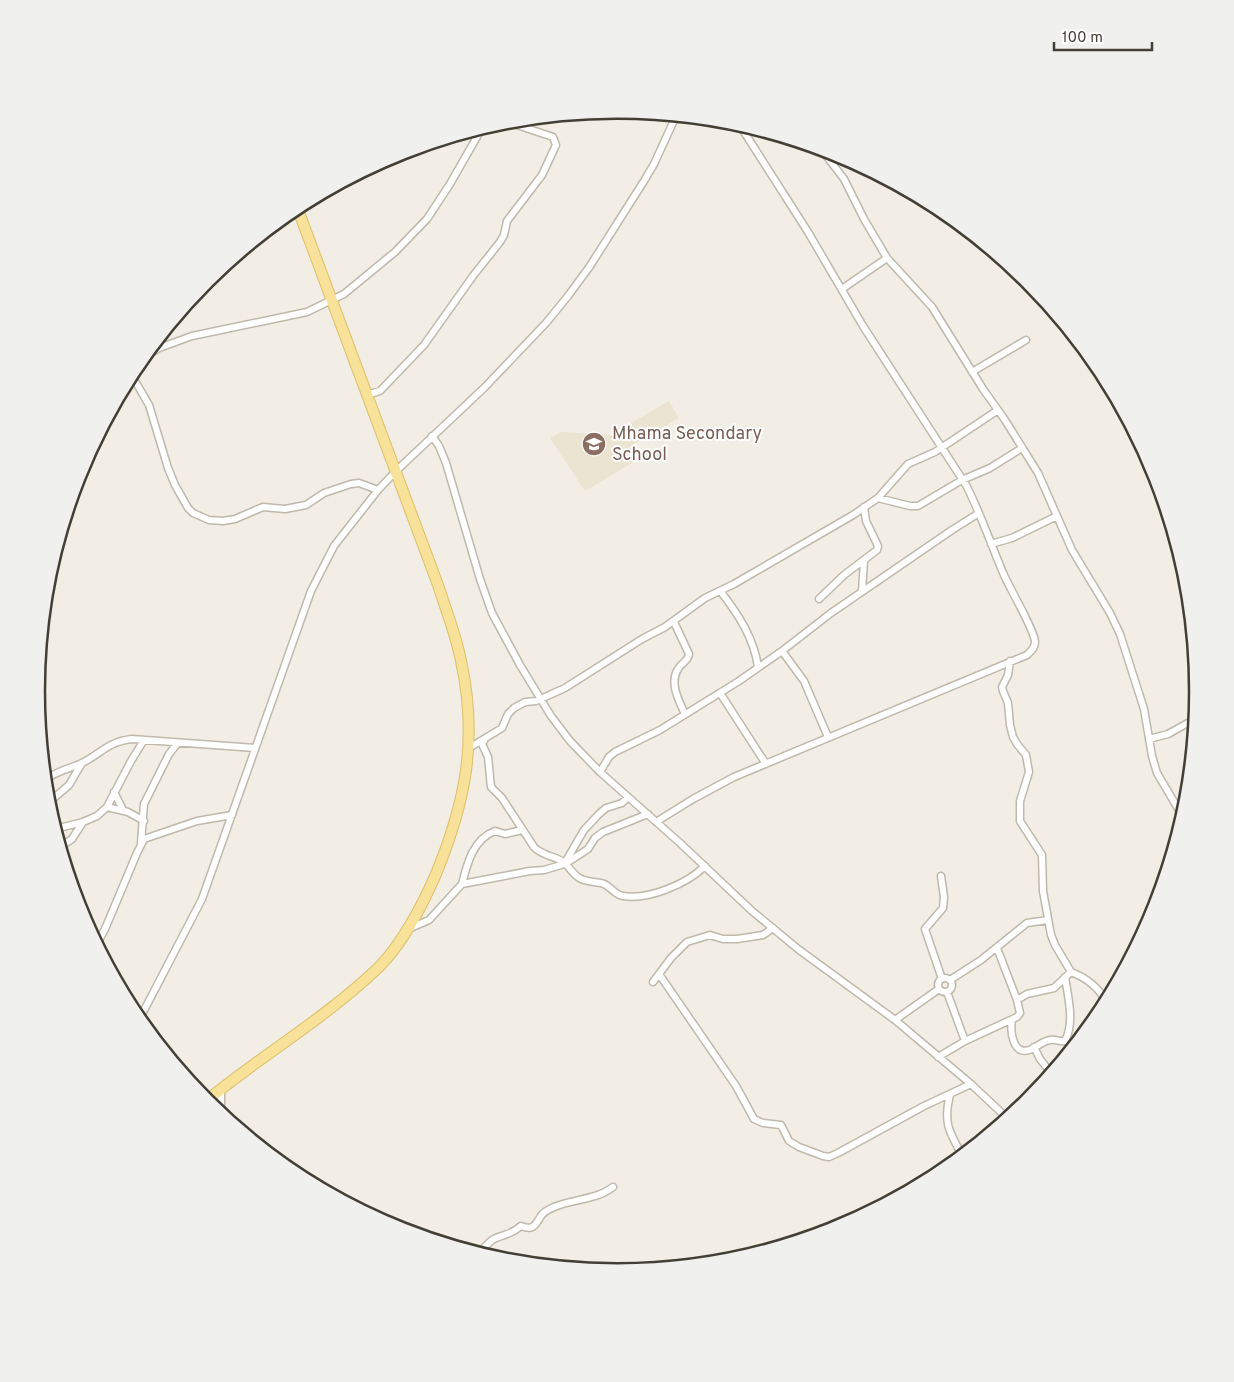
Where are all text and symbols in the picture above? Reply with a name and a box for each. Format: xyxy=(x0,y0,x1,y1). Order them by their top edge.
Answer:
scale bar xyxy=(1054,20,1152,52)
text: 100 m xyxy=(1062,29,1103,48)
place label: Mhama Secondary School xyxy=(612,423,762,467)
school or university icon: Mhama Secondary School xyxy=(581,431,607,457)

